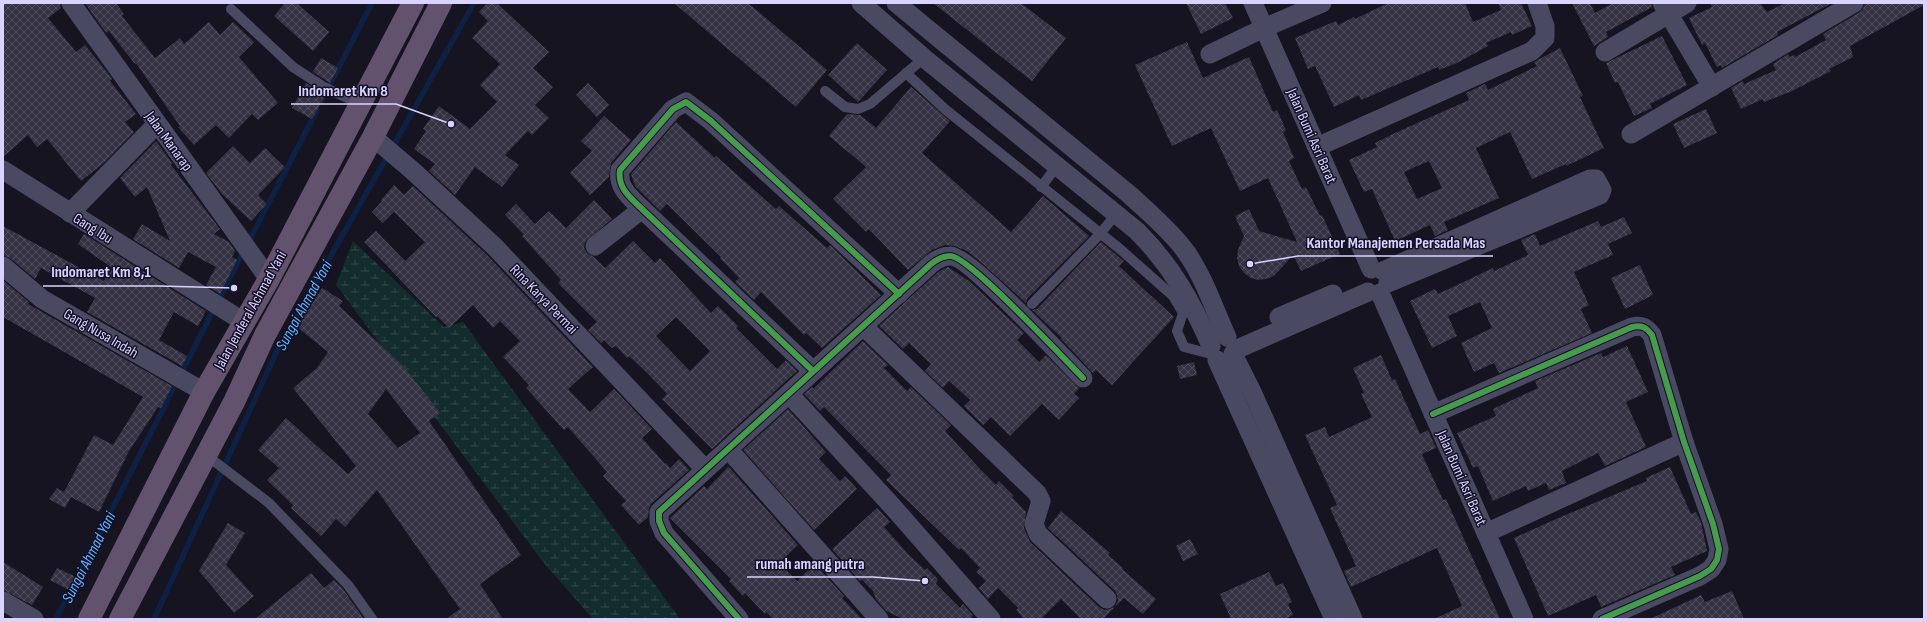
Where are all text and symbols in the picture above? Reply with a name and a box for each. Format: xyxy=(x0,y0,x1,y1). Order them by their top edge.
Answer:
callout: Indomaret Km 8 xyxy=(291,76,396,104)
text: Indomaret Km 8 xyxy=(298,82,388,101)
street label: Jalan Bumi Asri Barat xyxy=(1282,85,1341,187)
street label: Jalan Manarap xyxy=(140,107,197,175)
street label: Gang Ibu xyxy=(69,209,116,248)
callout: Kantor Manajemen Persada Mas xyxy=(1298,228,1493,256)
text: Kantor Manajemen Persada Mas xyxy=(1307,234,1485,253)
street label: Jalan Jenderal Achmad Yani xyxy=(209,247,291,374)
water label: Sungai Ahmad Yani xyxy=(272,257,337,354)
callout: Indomaret Km 8,1 xyxy=(43,258,159,286)
street label: Rina Karya Permai xyxy=(506,260,582,338)
text: Indomaret Km 8,1 xyxy=(51,263,152,282)
street label: Gang Nusa Indah xyxy=(60,304,142,362)
street label: Jalan Bumi Asri Barat xyxy=(1432,427,1491,529)
water label: Sungai Ahmad Yani xyxy=(58,508,121,606)
callout: rumah amang putra xyxy=(747,549,873,577)
text: rumah amang putra xyxy=(755,555,865,574)

